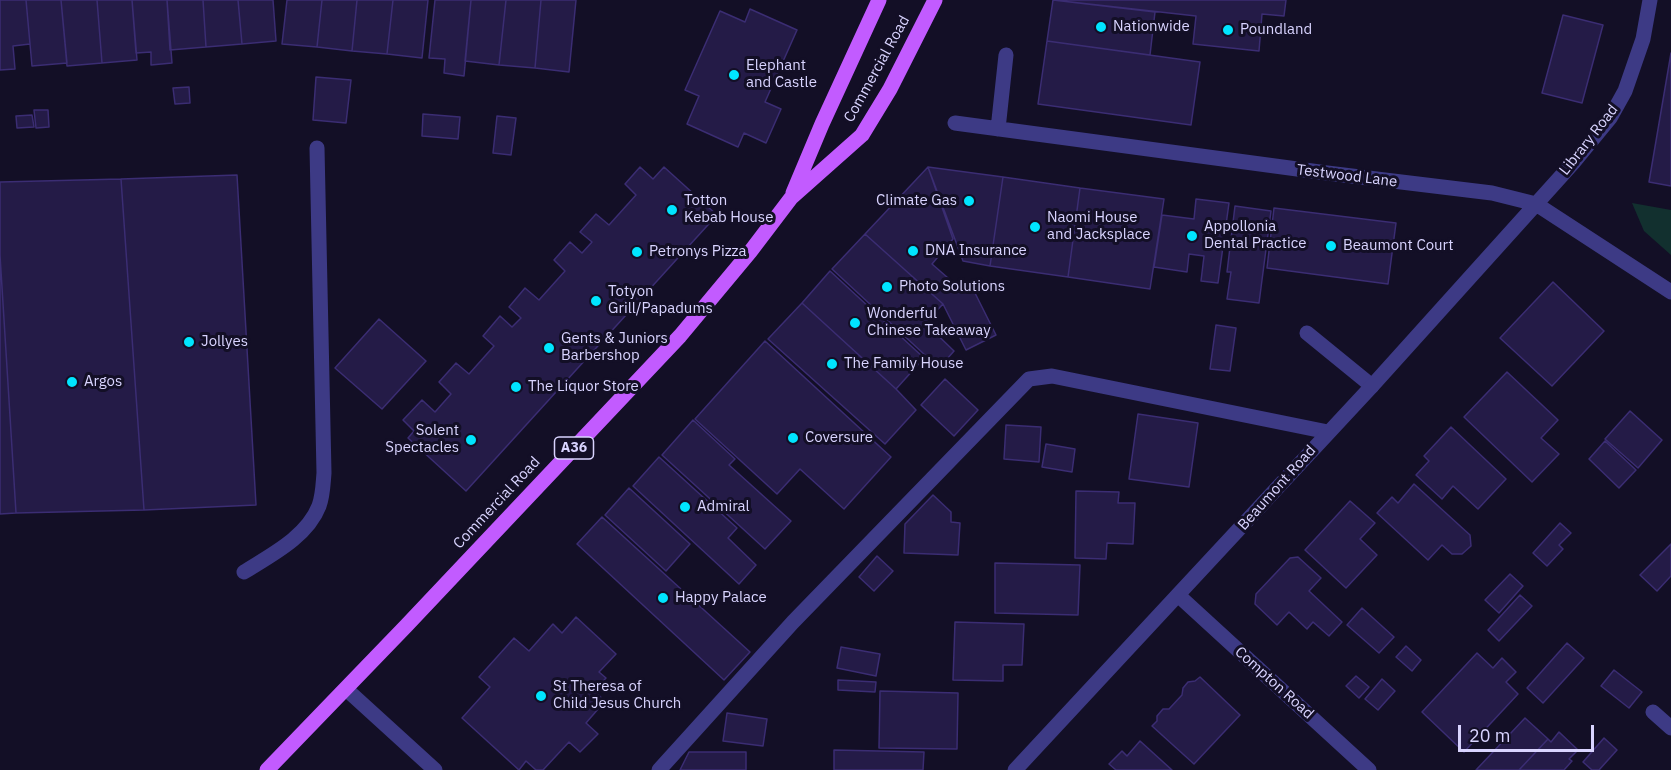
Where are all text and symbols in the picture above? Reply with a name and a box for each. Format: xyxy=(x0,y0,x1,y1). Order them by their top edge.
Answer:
street label: Commercial Road xyxy=(840,13,914,125)
place label: Nationwide xyxy=(1113,18,1190,36)
marker: Nationwide xyxy=(1094,20,1108,34)
place label: Poundland xyxy=(1240,21,1312,39)
marker: Poundland xyxy=(1221,23,1235,37)
place label: Elephant and Castle xyxy=(746,57,817,92)
marker: Elephant and Castle xyxy=(727,68,741,82)
street label: Library Road xyxy=(1556,101,1622,179)
street label: Testwood Lane xyxy=(1296,161,1398,191)
place label: Totton Kebab House xyxy=(684,192,773,227)
place label: Climate Gas xyxy=(876,192,957,210)
marker: Climate Gas xyxy=(962,194,976,208)
marker: Totton Kebab House xyxy=(665,203,679,217)
place label: Naomi House and Jacksplace xyxy=(1047,209,1151,244)
place label: Appollonia Dental Practice xyxy=(1204,218,1306,253)
marker: Naomi House and Jacksplace xyxy=(1028,220,1042,234)
marker: Appollonia Dental Practice xyxy=(1185,229,1199,243)
place label: Beaumont Court xyxy=(1343,237,1453,255)
marker: Beaumont Court xyxy=(1324,239,1338,253)
place label: DNA Insurance xyxy=(925,242,1027,260)
place label: Petronys Pizza xyxy=(649,243,747,261)
marker: DNA Insurance xyxy=(906,244,920,258)
marker: Petronys Pizza xyxy=(630,245,644,259)
place label: Photo Solutions xyxy=(899,278,1005,296)
marker: Photo Solutions xyxy=(880,280,894,294)
place label: Totyon Grill/Papadums xyxy=(608,283,713,318)
marker: Totyon Grill/Papadums xyxy=(589,294,603,308)
place label: Wonderful Chinese Takeaway xyxy=(867,305,991,340)
marker: Wonderful Chinese Takeaway xyxy=(848,316,862,330)
place label: Gents & Juniors Barbershop xyxy=(561,330,668,365)
place label: Jollyes xyxy=(201,333,248,351)
marker: Jollyes xyxy=(182,335,196,349)
marker: Gents & Juniors Barbershop xyxy=(542,341,556,355)
place label: The Family House xyxy=(844,355,964,373)
marker: The Family House xyxy=(825,357,839,371)
place label: Argos xyxy=(84,373,122,391)
marker: Argos xyxy=(65,375,79,389)
place label: The Liquor Store xyxy=(528,378,639,396)
marker: The Liquor Store xyxy=(509,380,523,394)
place label: Solent Spectacles xyxy=(385,422,459,457)
place label: Coversure xyxy=(805,429,873,447)
marker: Coversure xyxy=(786,431,800,445)
marker: Solent Spectacles xyxy=(464,433,478,447)
road number: A36 xyxy=(554,437,594,459)
street label: Beaumont Road xyxy=(1234,442,1320,534)
street label: Commercial Road xyxy=(450,453,544,553)
place label: Admiral xyxy=(697,498,750,516)
marker: Admiral xyxy=(678,500,692,514)
place label: Happy Palace xyxy=(675,589,767,607)
marker: Happy Palace xyxy=(656,591,670,605)
street label: Compton Road xyxy=(1231,643,1317,723)
place label: St Theresa of Child Jesus Church xyxy=(553,678,681,713)
marker: St Theresa of Child Jesus Church xyxy=(534,689,548,703)
scale bar xyxy=(1461,713,1598,751)
text: 20 m xyxy=(1469,724,1511,747)

